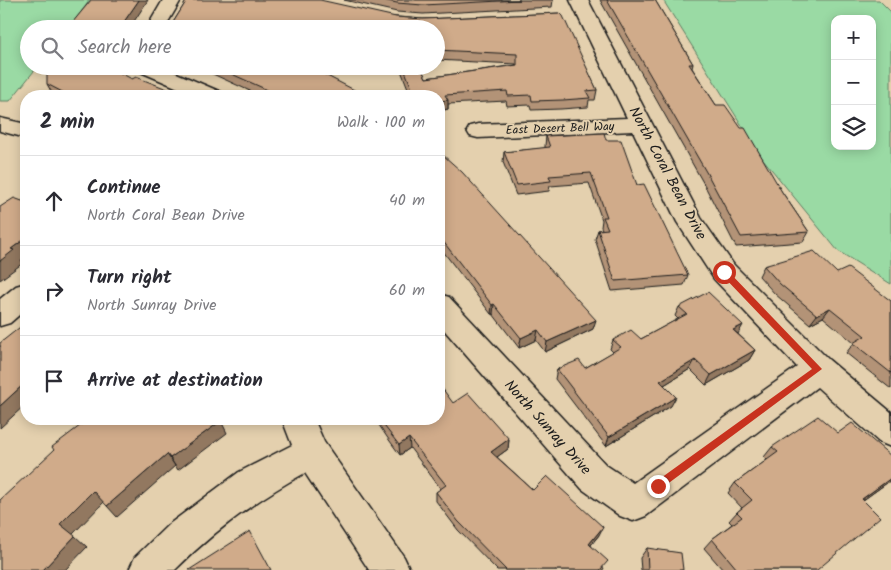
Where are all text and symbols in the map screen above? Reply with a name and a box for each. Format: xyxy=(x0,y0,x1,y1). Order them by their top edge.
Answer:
map controls xyxy=(831,15,876,150)
button: + xyxy=(831,15,876,60)
search box xyxy=(20,20,445,75)
text: Search here xyxy=(78,33,172,63)
icon: search xyxy=(38,34,66,62)
button: − xyxy=(831,60,876,105)
street label: North Coral Bean Drive xyxy=(622,103,713,245)
button: layers xyxy=(831,105,876,150)
text: 2 min xyxy=(40,106,95,139)
text: Walk · 100 m xyxy=(337,110,425,135)
street label: East Desert Bell Way xyxy=(505,117,615,140)
text: Continue xyxy=(87,173,160,203)
icon: ahead xyxy=(40,187,68,215)
text: 40 m xyxy=(389,188,425,213)
text: North Coral Bean Drive xyxy=(87,203,245,228)
route start xyxy=(713,261,736,284)
text: Turn right xyxy=(87,263,172,293)
icon: right xyxy=(40,277,68,305)
text: 60 m xyxy=(389,278,425,303)
text: North Sunray Drive xyxy=(87,293,216,318)
text: Arrive at destination xyxy=(87,366,263,396)
icon: arrive xyxy=(40,367,68,395)
street label: North Sunray Drive xyxy=(498,375,597,481)
route end xyxy=(647,475,670,498)

